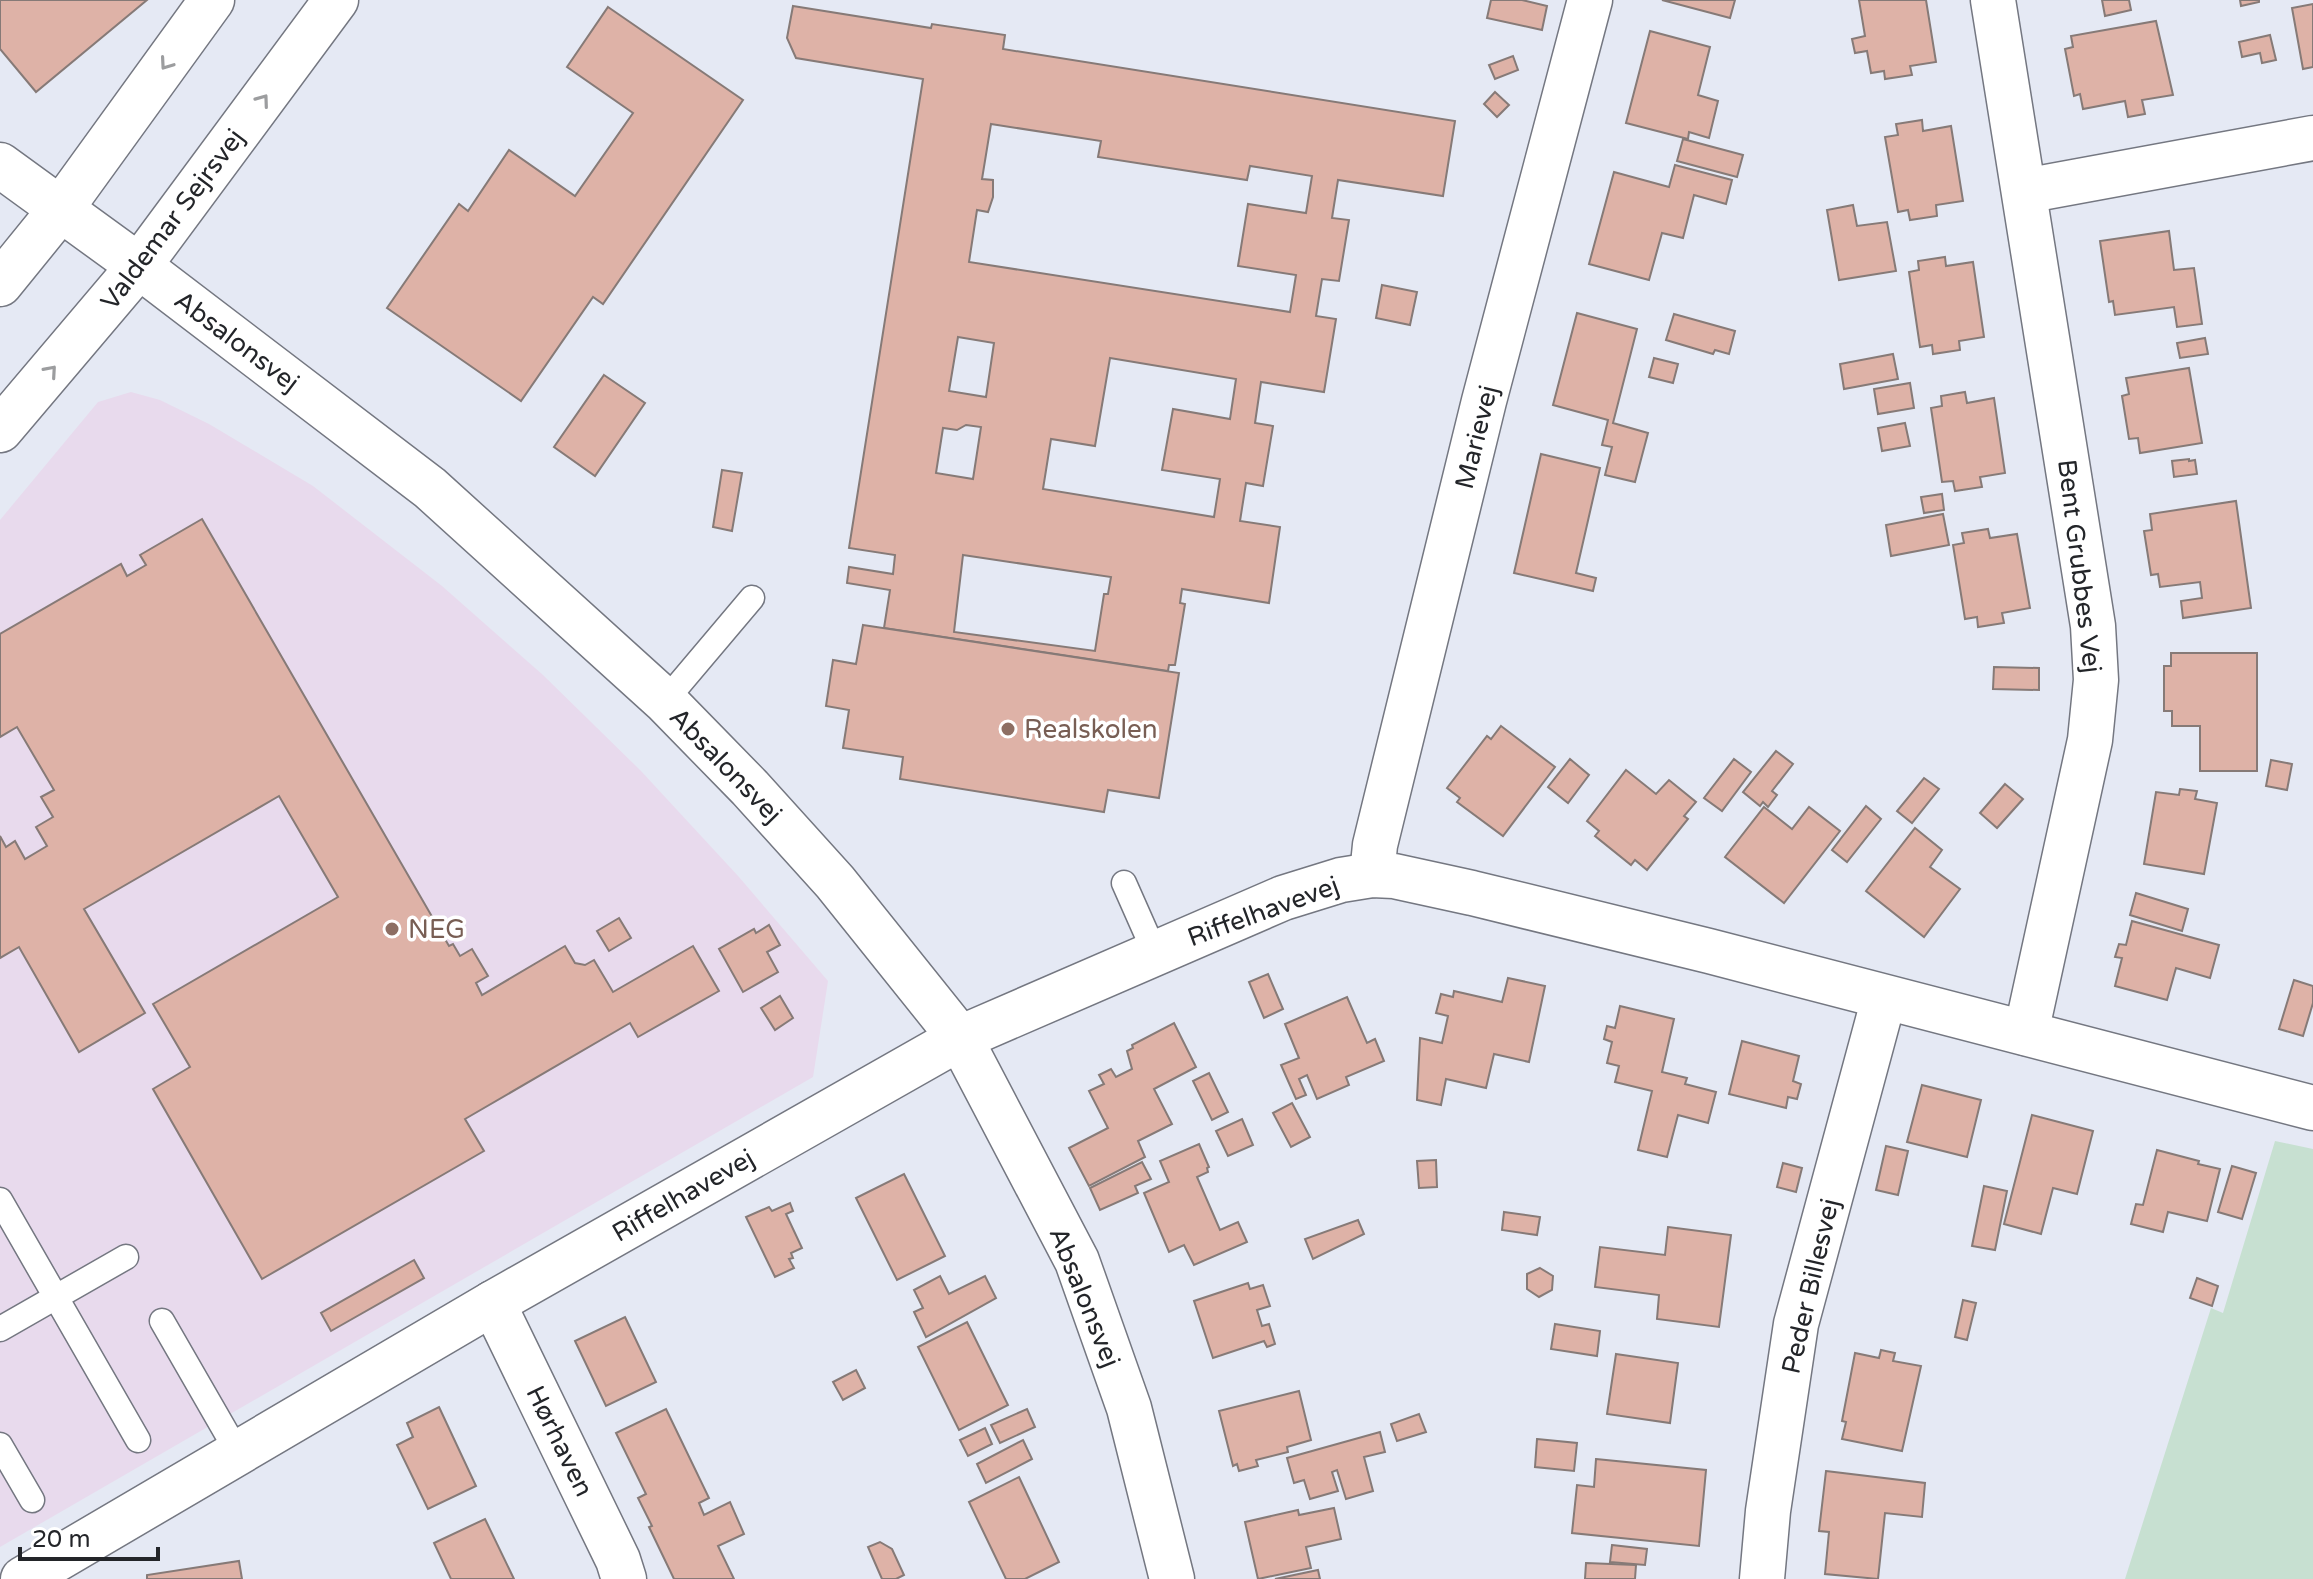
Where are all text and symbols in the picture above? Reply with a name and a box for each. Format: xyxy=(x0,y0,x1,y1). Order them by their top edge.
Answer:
one-way arrow xyxy=(162,55,176,69)
one-way arrow xyxy=(253,94,267,109)
street label: Valdemar Sejrsvej xyxy=(94,123,251,316)
street label: Absalonsvej xyxy=(168,284,305,398)
one-way arrow xyxy=(41,365,56,380)
street label: Marievej xyxy=(1449,382,1504,492)
street label: Bent Grubbes Vej xyxy=(2051,457,2108,675)
street label: Absalonsvej xyxy=(663,701,788,829)
place label: Realskolen xyxy=(1024,714,1158,745)
marker: Realskolen xyxy=(999,720,1017,738)
street label: Riffelhavevej xyxy=(1183,870,1343,953)
place label: NEG xyxy=(408,914,465,945)
marker: NEG xyxy=(383,920,401,938)
street label: Riffelhavevej xyxy=(607,1142,760,1249)
street label: Peder Billesvej xyxy=(1775,1195,1846,1377)
street label: Absalonsvej xyxy=(1042,1223,1127,1372)
street label: Hørhaven xyxy=(519,1381,600,1502)
scale bar xyxy=(20,1511,158,1561)
text: 20 m xyxy=(32,1525,90,1554)

